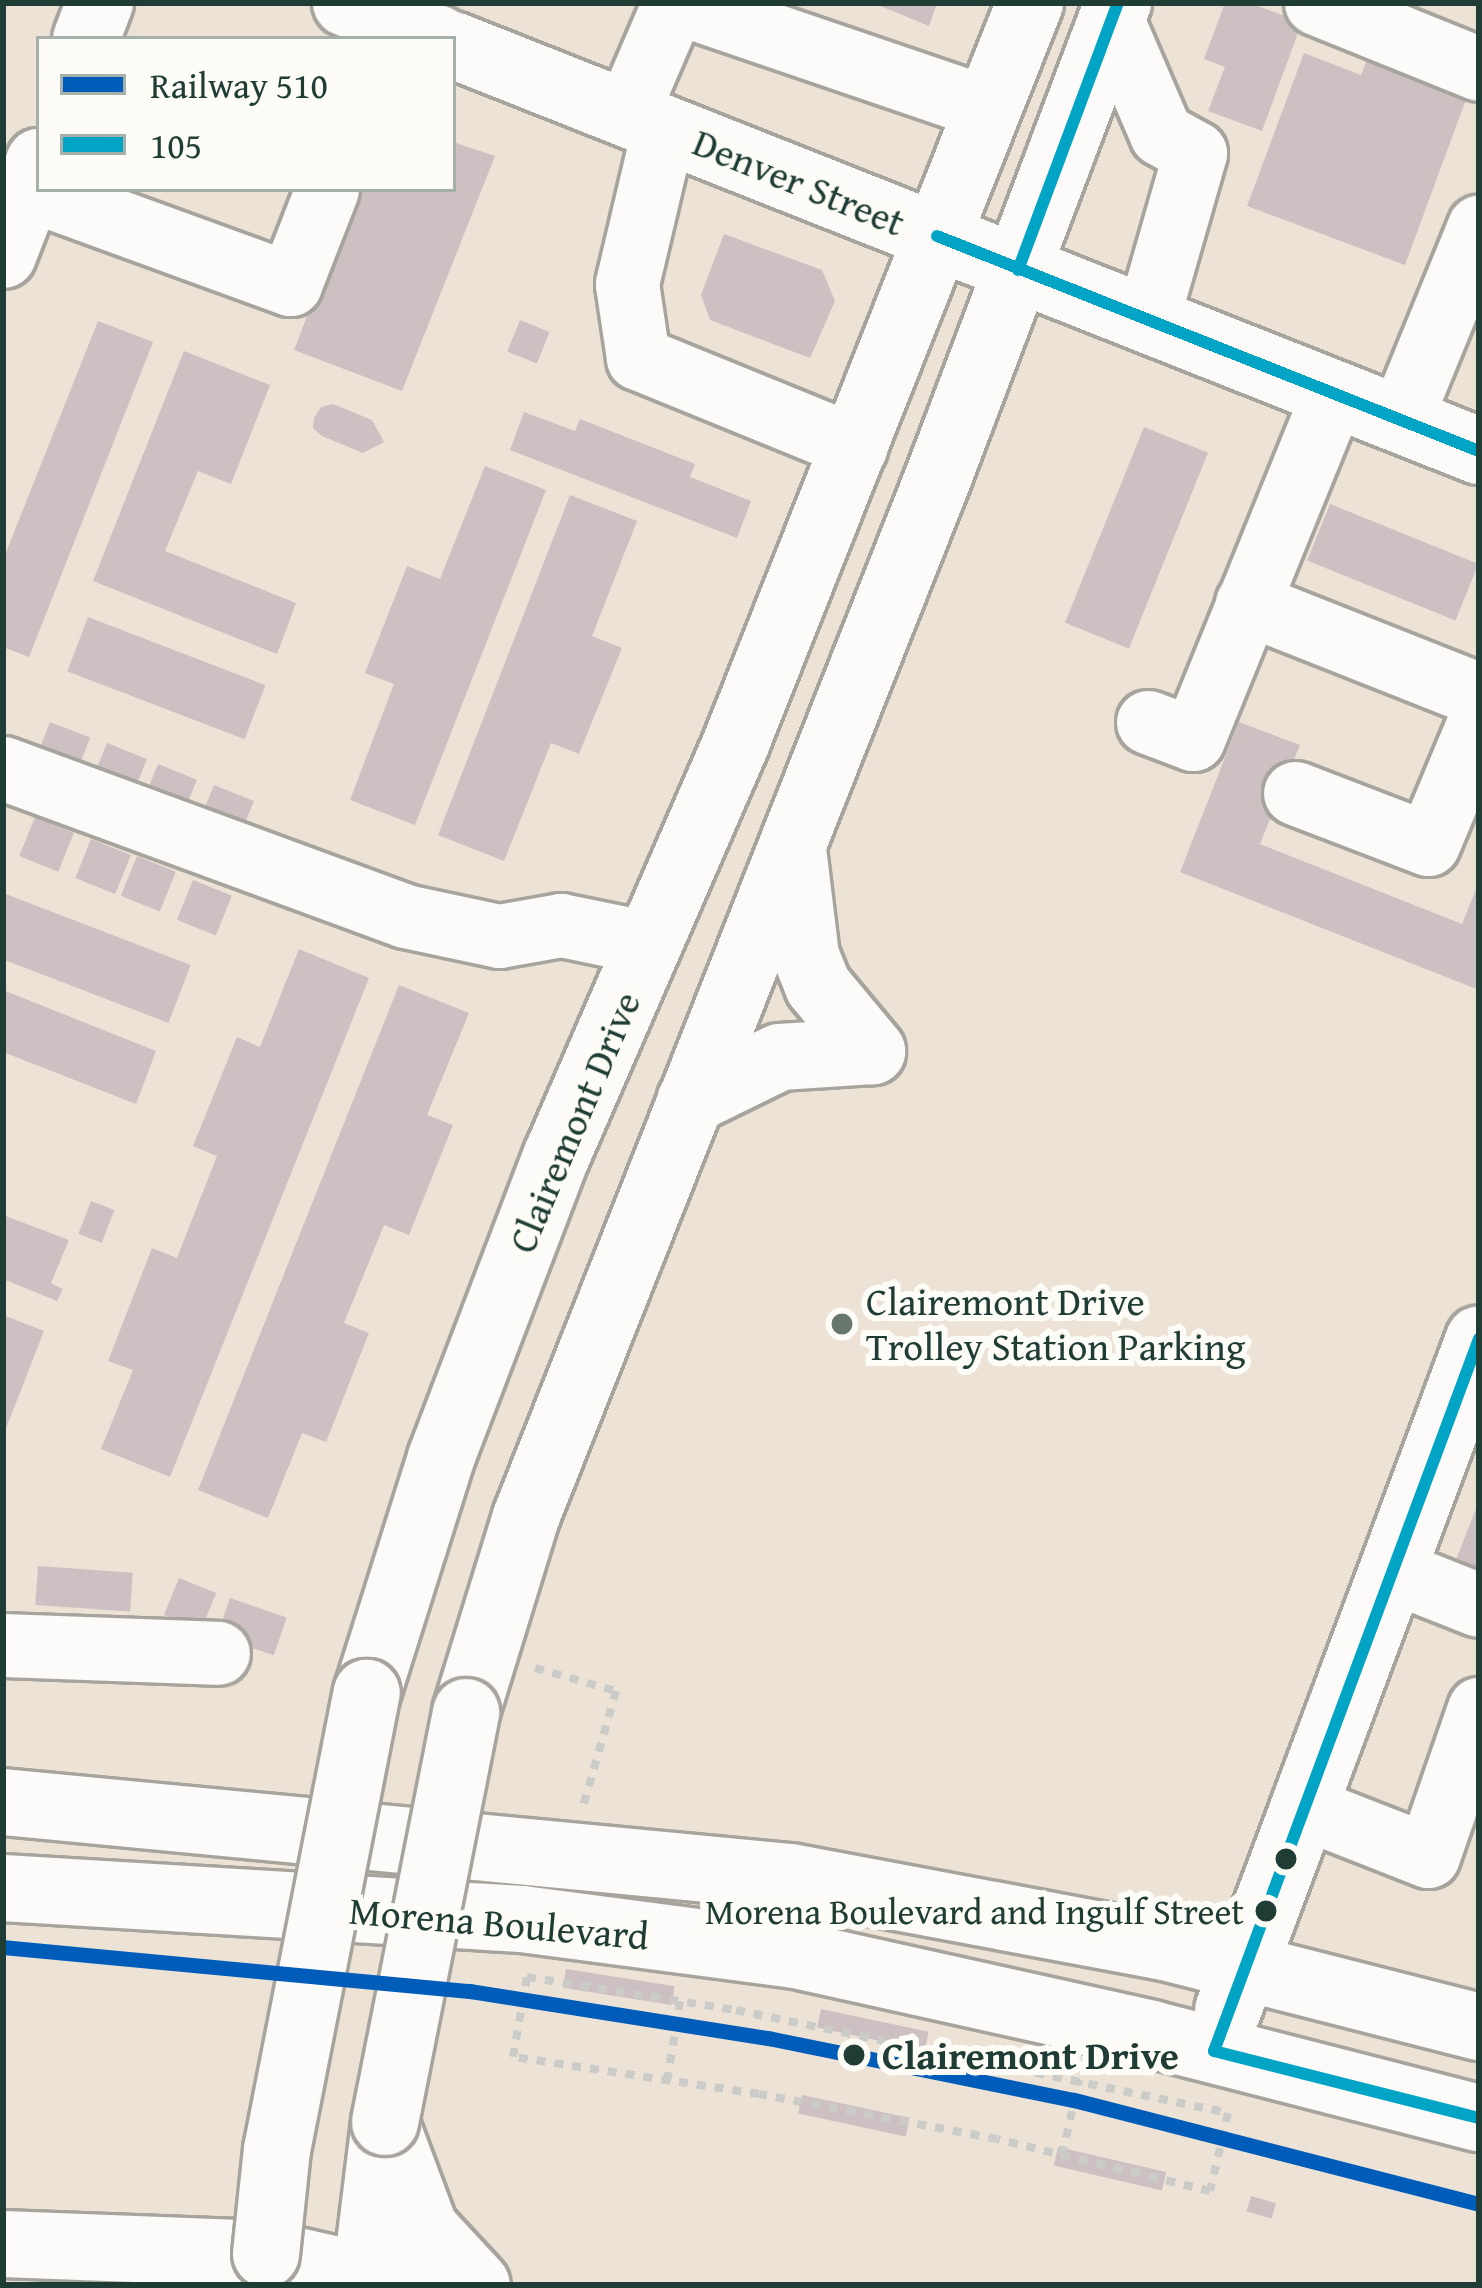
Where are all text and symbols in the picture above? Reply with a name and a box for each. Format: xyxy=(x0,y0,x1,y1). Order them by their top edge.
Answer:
legend xyxy=(36,36,456,192)
text: Railway 510 xyxy=(150,58,328,111)
text: 105 xyxy=(150,118,202,171)
street label: Denver Street xyxy=(686,118,912,246)
street label: Clairemont Drive xyxy=(498,985,650,1259)
place label: Clairemont Drive Trolley Station Parking xyxy=(866,1279,1245,1370)
marker: Clairemont Drive Trolley Station Parking xyxy=(829,1311,855,1337)
unlabelled marker xyxy=(1275,1848,1297,1870)
street label: Morena Boulevard xyxy=(347,1887,651,1959)
place label: Morena Boulevard and Ingulf Street xyxy=(705,1889,1244,1933)
marker: Morena Boulevard and Ingulf Street xyxy=(1255,1900,1277,1922)
place label: Clairemont Drive xyxy=(882,2032,1179,2078)
marker: Clairemont Drive xyxy=(837,2038,871,2072)

